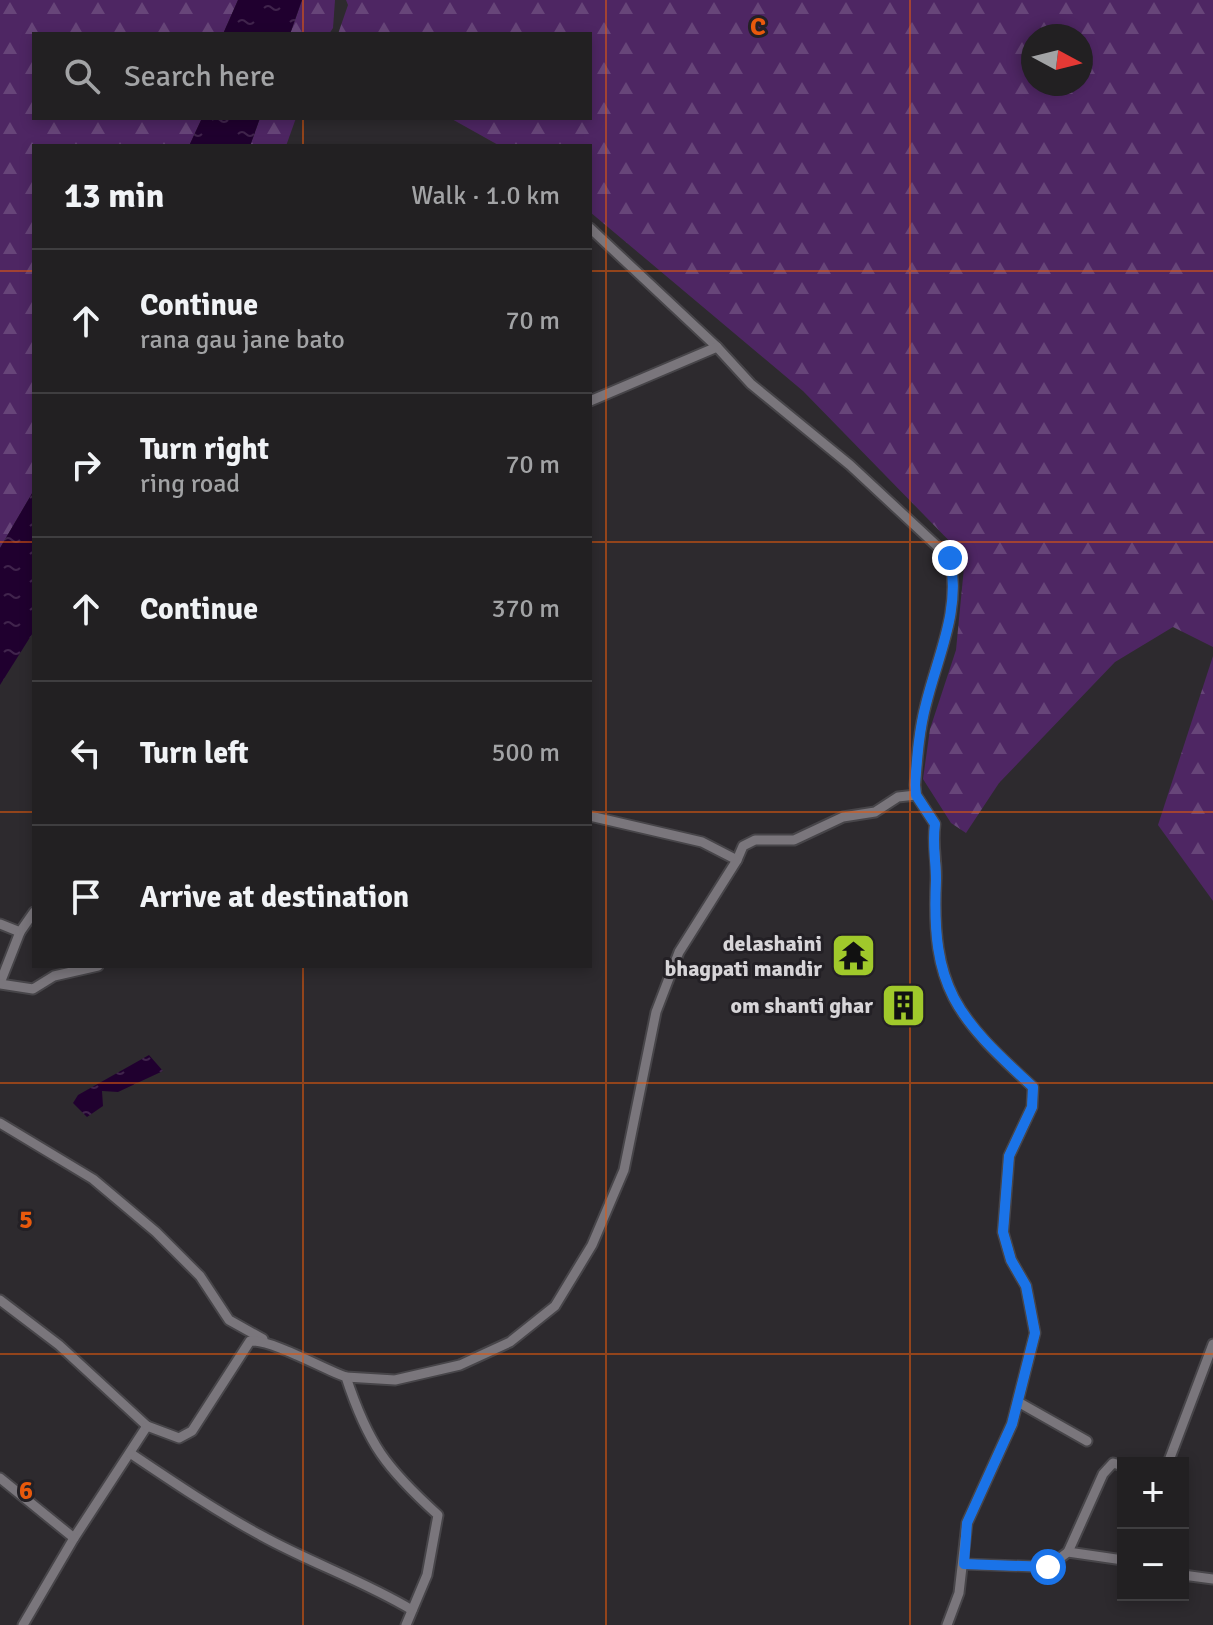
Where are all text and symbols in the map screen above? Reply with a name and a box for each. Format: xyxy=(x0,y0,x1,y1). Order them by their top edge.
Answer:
text: C xyxy=(750,11,766,43)
north arrow xyxy=(1021,24,1093,96)
search box xyxy=(32,32,592,120)
icon: search xyxy=(60,54,104,98)
text: Search here xyxy=(124,58,275,95)
text: 13 min xyxy=(64,175,164,217)
text: Walk · 1.0 km xyxy=(411,180,560,212)
text: Continue xyxy=(140,287,258,324)
icon: ahead xyxy=(64,299,108,343)
text: 70 m xyxy=(505,305,560,337)
text: rana gau jane bato xyxy=(140,324,345,356)
text: Turn right xyxy=(140,431,269,468)
icon: right xyxy=(64,443,108,487)
text: 70 m xyxy=(505,449,560,481)
text: ring road xyxy=(140,468,240,500)
route end xyxy=(932,540,968,576)
icon: ahead xyxy=(64,587,108,631)
text: Continue xyxy=(140,591,258,628)
text: 370 m xyxy=(491,593,560,625)
icon: left xyxy=(64,731,108,775)
text: Turn left xyxy=(140,735,249,772)
text: 500 m xyxy=(491,737,560,769)
icon: arrive xyxy=(64,875,108,919)
text: Arrive at destination xyxy=(140,879,409,916)
place label: delashaini bhagpati mandir xyxy=(664,930,822,982)
temple icon: delashaini bhagpati mandir xyxy=(829,932,877,980)
building icon: om shanti ghar xyxy=(880,981,928,1029)
place label: om shanti ghar xyxy=(730,992,873,1019)
text: 5 xyxy=(19,1204,33,1236)
map controls xyxy=(1117,1457,1189,1601)
button: + xyxy=(1117,1457,1189,1529)
text: 6 xyxy=(19,1475,33,1507)
button: − xyxy=(1117,1529,1189,1601)
route start xyxy=(1030,1549,1066,1585)

